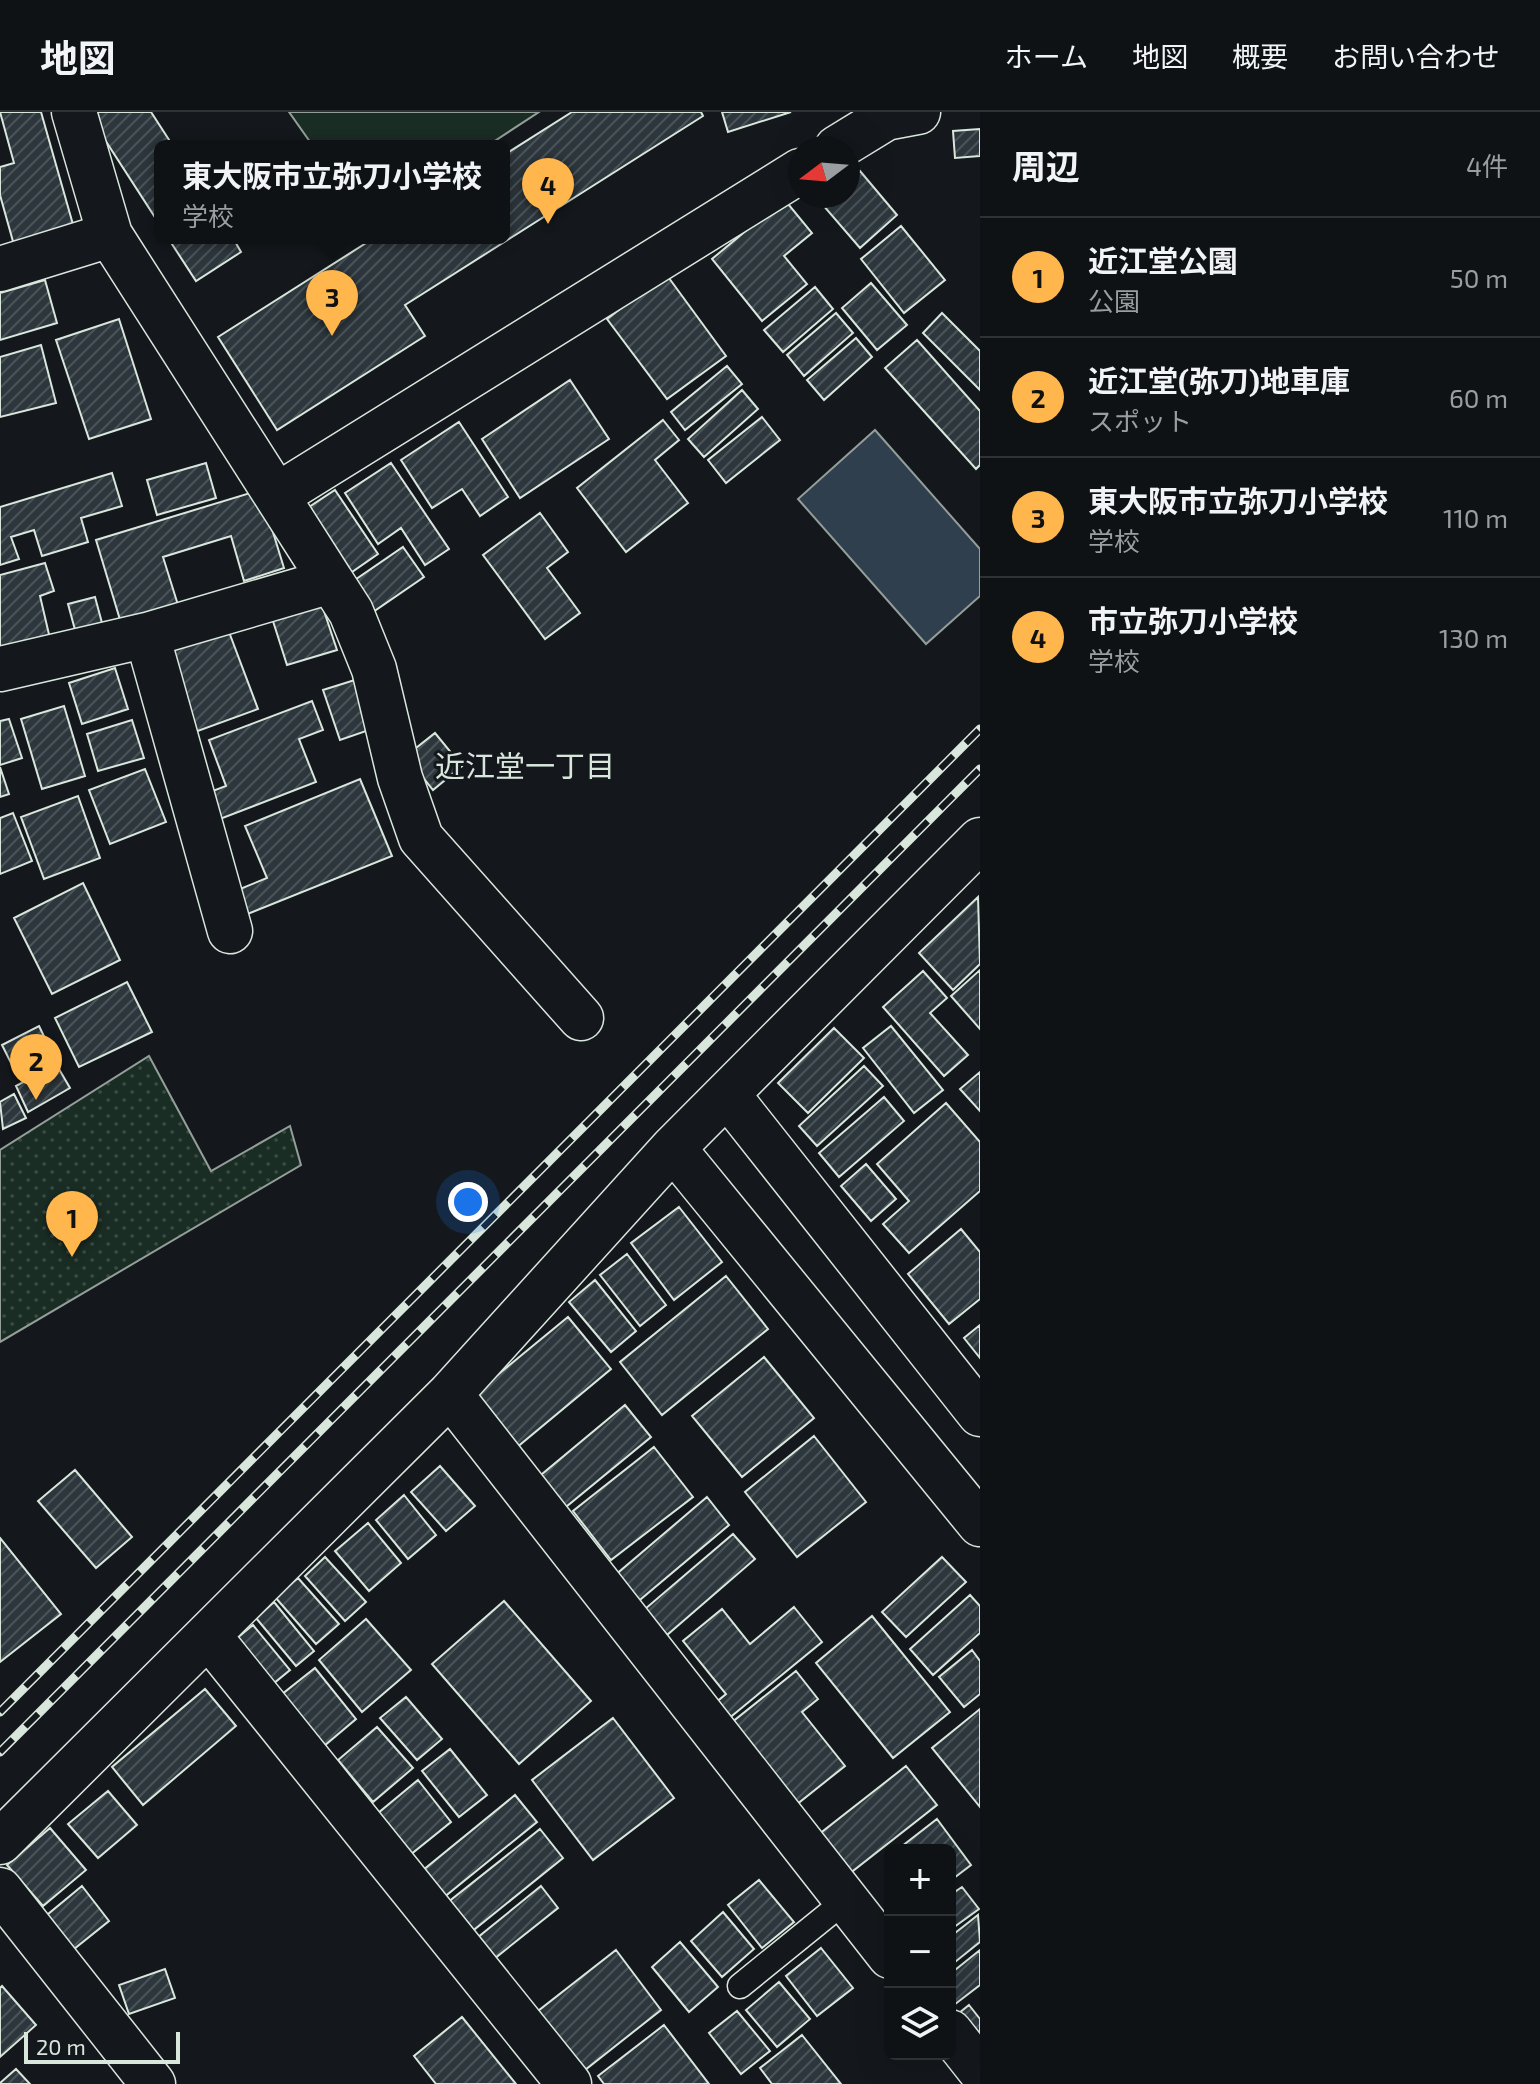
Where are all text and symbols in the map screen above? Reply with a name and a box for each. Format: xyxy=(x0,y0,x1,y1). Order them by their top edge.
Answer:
text: 地図 xyxy=(40,34,116,80)
text: ホーム xyxy=(1005,39,1088,73)
text: 地図 xyxy=(1132,39,1188,73)
text: 概要 xyxy=(1232,39,1288,73)
text: お問い合わせ xyxy=(1332,39,1500,73)
north arrow xyxy=(788,136,860,208)
popup xyxy=(154,140,510,244)
text: 周辺 xyxy=(1012,145,1080,186)
text: 4件 xyxy=(1466,150,1508,181)
text: 東大阪市立弥刀小学校 xyxy=(182,157,482,193)
pin: 4 xyxy=(522,158,574,224)
text: 学校 xyxy=(182,200,234,231)
text: 近江堂公園 xyxy=(1088,242,1238,278)
text: 1 xyxy=(1032,262,1044,293)
text: 50 m xyxy=(1450,262,1508,293)
pin: 3 xyxy=(306,270,358,336)
text: 公園 xyxy=(1088,285,1140,316)
text: 近江堂(弥刀)地車庫 xyxy=(1088,362,1350,398)
text: 2 xyxy=(1030,382,1046,413)
text: 60 m xyxy=(1449,382,1508,413)
text: スポット xyxy=(1088,405,1192,436)
text: 東大阪市立弥刀小学校 xyxy=(1088,482,1388,518)
text: 3 xyxy=(1031,502,1045,533)
text: 110 m xyxy=(1443,502,1508,533)
text: 学校 xyxy=(1088,525,1140,556)
text: 市立弥刀小学校 xyxy=(1088,602,1298,638)
text: 4 xyxy=(1030,622,1046,653)
text: 130 m xyxy=(1439,622,1508,653)
text: 学校 xyxy=(1088,645,1140,676)
district label: 近江堂一丁目 xyxy=(435,747,615,783)
pin: 2 xyxy=(10,1034,62,1100)
your location xyxy=(448,1182,488,1222)
pin: 1 xyxy=(46,1191,98,1257)
map controls xyxy=(884,1844,956,2060)
button: + xyxy=(884,1844,956,1916)
button: − xyxy=(884,1916,956,1988)
button: layers xyxy=(884,1988,956,2060)
scale bar xyxy=(24,2028,180,2064)
text: 20 m xyxy=(36,2033,86,2059)

